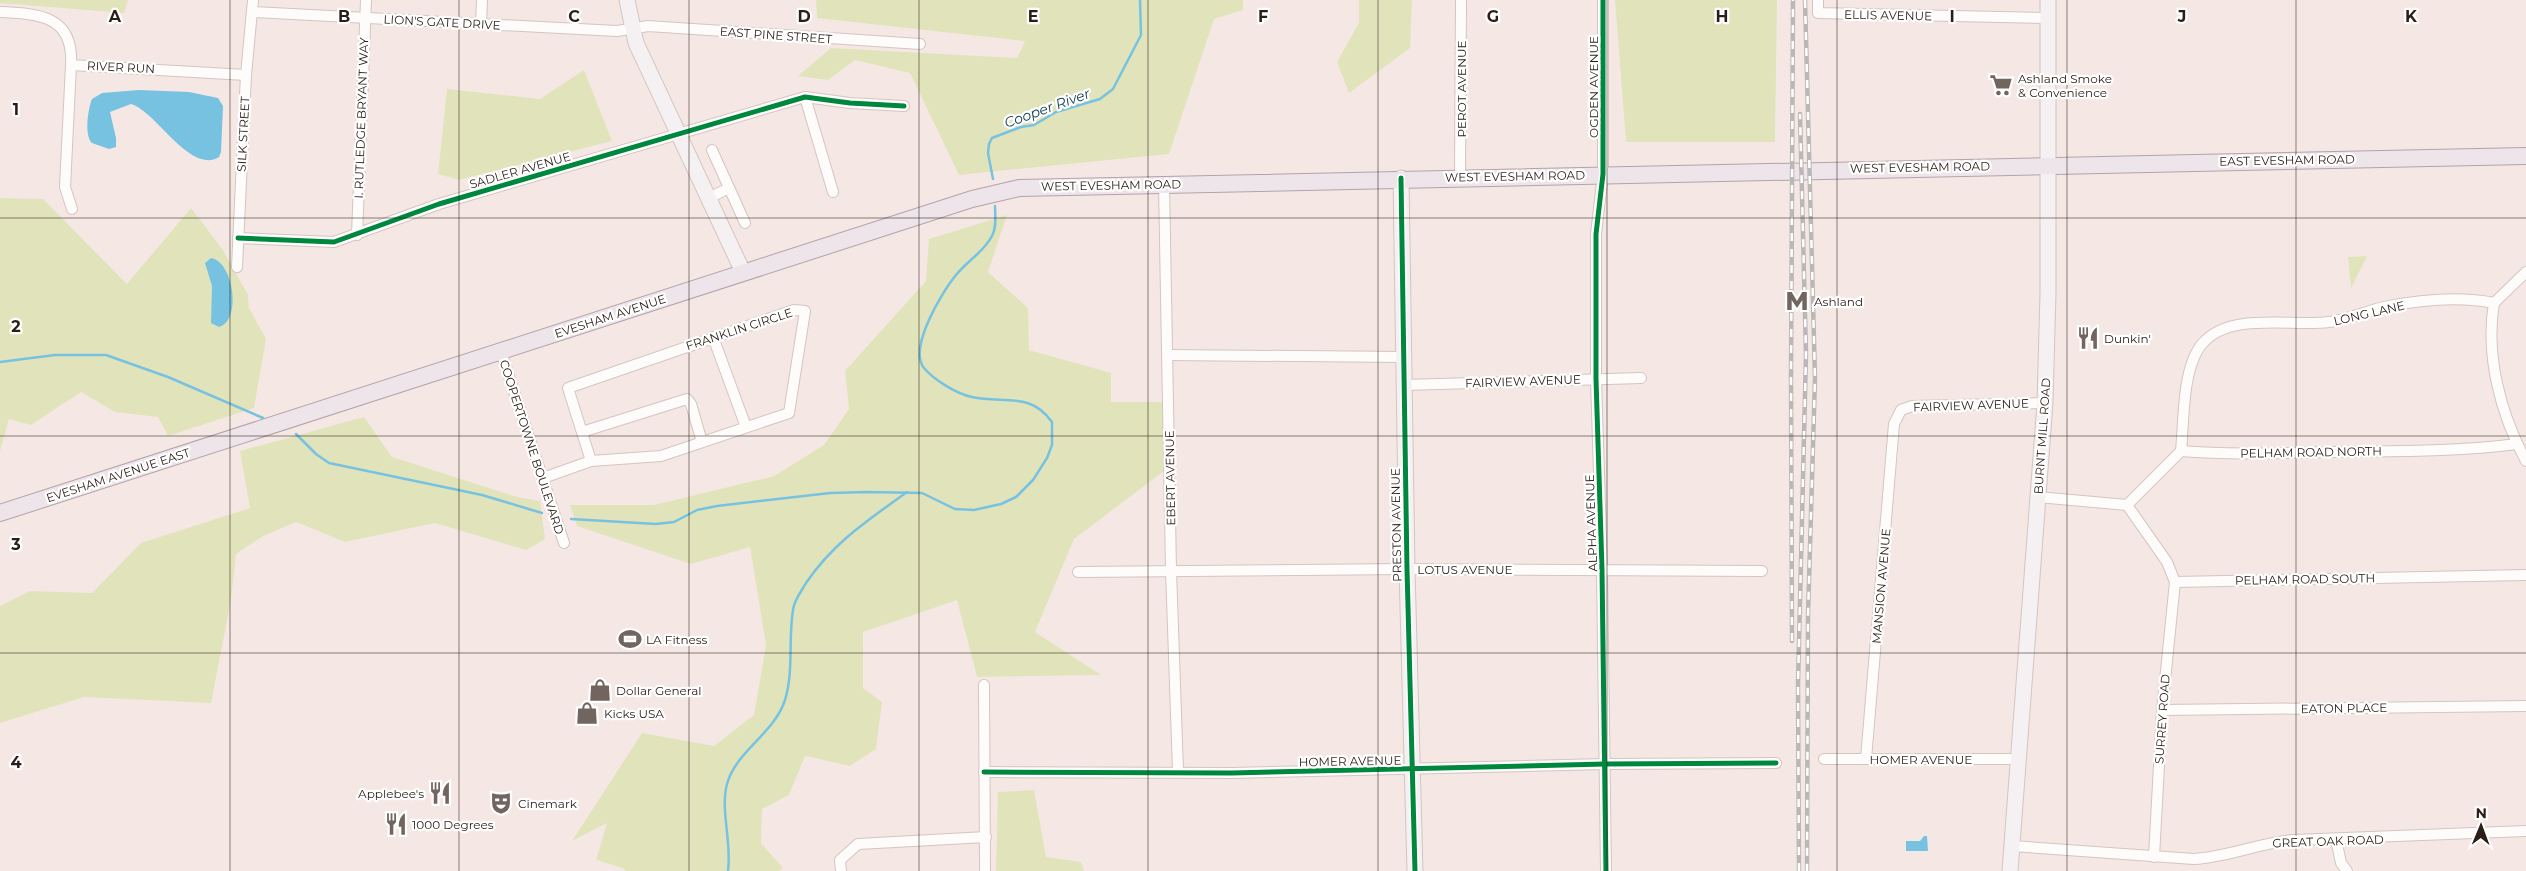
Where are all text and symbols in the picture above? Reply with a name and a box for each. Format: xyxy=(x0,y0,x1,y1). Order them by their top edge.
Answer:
text: A xyxy=(108,7,122,26)
text: B xyxy=(338,7,350,26)
text: C xyxy=(568,7,580,26)
text: D xyxy=(797,7,811,26)
text: E xyxy=(1028,7,1038,26)
text: F xyxy=(1258,7,1268,26)
text: G xyxy=(1487,7,1499,26)
text: H xyxy=(1716,7,1728,26)
street label: ELLIS AVENUE xyxy=(1844,7,1932,23)
text: I xyxy=(1949,7,1955,26)
text: J xyxy=(2177,7,2186,26)
text: K xyxy=(2405,7,2418,26)
street label: LION'S GATE DRIVE xyxy=(383,11,501,33)
street label: EAST PINE STREET xyxy=(719,24,833,46)
street label: OGDEN AVENUE xyxy=(1586,36,1601,138)
street label: I. RUTLEDGE BRYANT WAY xyxy=(351,37,371,199)
street label: PEROT AVENUE xyxy=(1454,41,1469,137)
street label: RIVER RUN xyxy=(87,58,155,76)
place label: Ashland Smoke & Convenience xyxy=(2018,71,2112,100)
supermarket icon: Ashland Smoke & Convenience xyxy=(1988,72,2014,98)
water label: Cooper River xyxy=(1002,84,1093,132)
street label: SILK STREET xyxy=(234,96,252,172)
text: 1 xyxy=(13,100,19,119)
street label: SADLER AVENUE xyxy=(468,148,572,192)
street label: EAST EVESHAM ROAD xyxy=(2219,151,2355,169)
street label: WEST EVESHAM ROAD xyxy=(1850,158,1990,176)
street label: WEST EVESHAM ROAD xyxy=(1445,167,1585,185)
street label: WEST EVESHAM ROAD xyxy=(1041,176,1181,194)
metro station icon: Ashland xyxy=(1784,288,1810,314)
street label: EVESHAM AVENUE xyxy=(552,291,668,341)
place label: Ashland xyxy=(1814,294,1863,309)
street label: LONG LANE xyxy=(2332,298,2406,328)
street label: FRANKLIN CIRCLE xyxy=(684,305,794,353)
text: 2 xyxy=(11,317,21,336)
restaurant icon: Dunkin' xyxy=(2075,325,2101,351)
place label: Dunkin' xyxy=(2104,331,2151,346)
street label: COOPERTOWNE BOULEVARD xyxy=(497,358,567,536)
street label: FAIRVIEW AVENUE xyxy=(1465,371,1581,391)
street label: BURNT MILL ROAD xyxy=(2030,377,2054,495)
street label: FAIRVIEW AVENUE xyxy=(1913,395,2029,415)
street label: EBERT AVENUE xyxy=(1162,430,1178,526)
street label: PELHAM ROAD NORTH xyxy=(2240,443,2382,461)
street label: EVESHAM AVENUE EAST xyxy=(44,445,192,505)
street label: PRESTON AVENUE xyxy=(1388,468,1404,582)
street label: ALPHA AVENUE xyxy=(1582,474,1600,572)
street label: MANSION AVENUE xyxy=(1868,528,1894,644)
text: 3 xyxy=(10,535,21,554)
street label: LOTUS AVENUE xyxy=(1417,562,1513,577)
street label: PELHAM ROAD SOUTH xyxy=(2235,570,2375,588)
sports icon: LA Fitness xyxy=(617,626,643,652)
place label: LA Fitness xyxy=(646,632,708,647)
street label: SURREY ROAD xyxy=(2151,673,2173,764)
shop icon: Dollar General xyxy=(587,677,613,703)
place label: Dollar General xyxy=(616,683,701,698)
shop icon: Kicks USA xyxy=(574,700,600,726)
street label: EATON PLACE xyxy=(2301,700,2387,716)
place label: Kicks USA xyxy=(604,706,664,721)
street label: HOMER AVENUE xyxy=(1870,752,1972,767)
text: 4 xyxy=(10,753,22,772)
street label: HOMER AVENUE xyxy=(1298,753,1402,769)
restaurant icon: Applebee's xyxy=(427,780,453,806)
place label: Applebee's xyxy=(358,786,424,801)
theatre icon: Cinemark xyxy=(488,790,514,816)
place label: Cinemark xyxy=(518,796,578,811)
north arrow xyxy=(2456,801,2506,851)
text: N xyxy=(2475,804,2487,822)
restaurant icon: 1000 Degrees xyxy=(383,811,409,837)
place label: 1000 Degrees xyxy=(412,817,494,832)
street label: GREAT OAK ROAD xyxy=(2272,832,2384,850)

